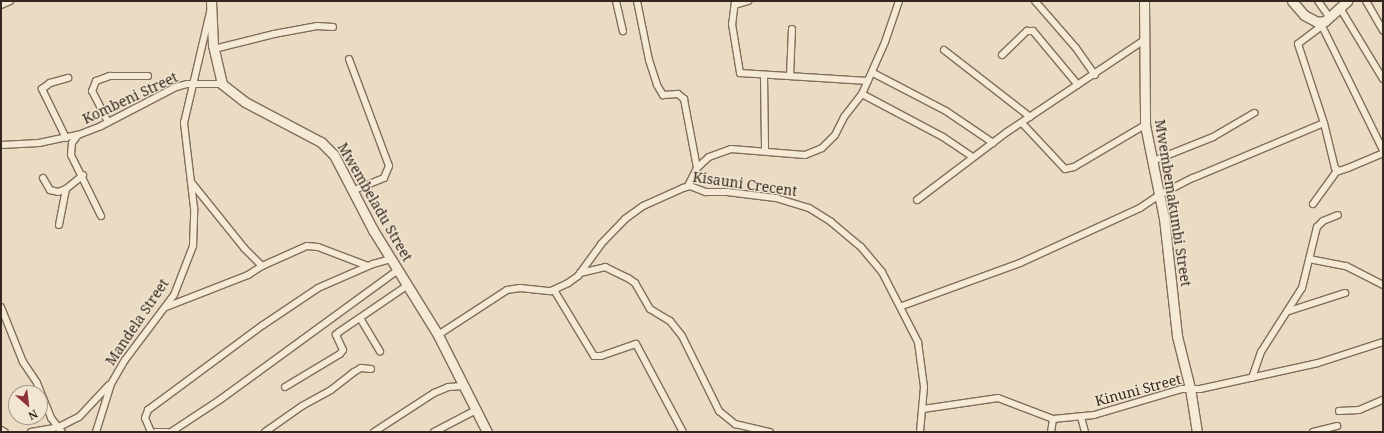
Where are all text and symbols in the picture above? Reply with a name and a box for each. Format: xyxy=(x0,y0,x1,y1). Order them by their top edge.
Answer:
street label: Kombeni Street xyxy=(80,69,180,127)
street label: Mwembemakumbi Street xyxy=(1151,118,1195,288)
street label: Mwembeladu Street xyxy=(334,140,416,264)
street label: Kisauni Crecent xyxy=(692,168,798,200)
street label: Mandela Street xyxy=(102,275,172,369)
street label: Kinuni Street xyxy=(1093,370,1183,410)
north arrow xyxy=(8,385,48,425)
text: N xyxy=(26,406,41,424)

